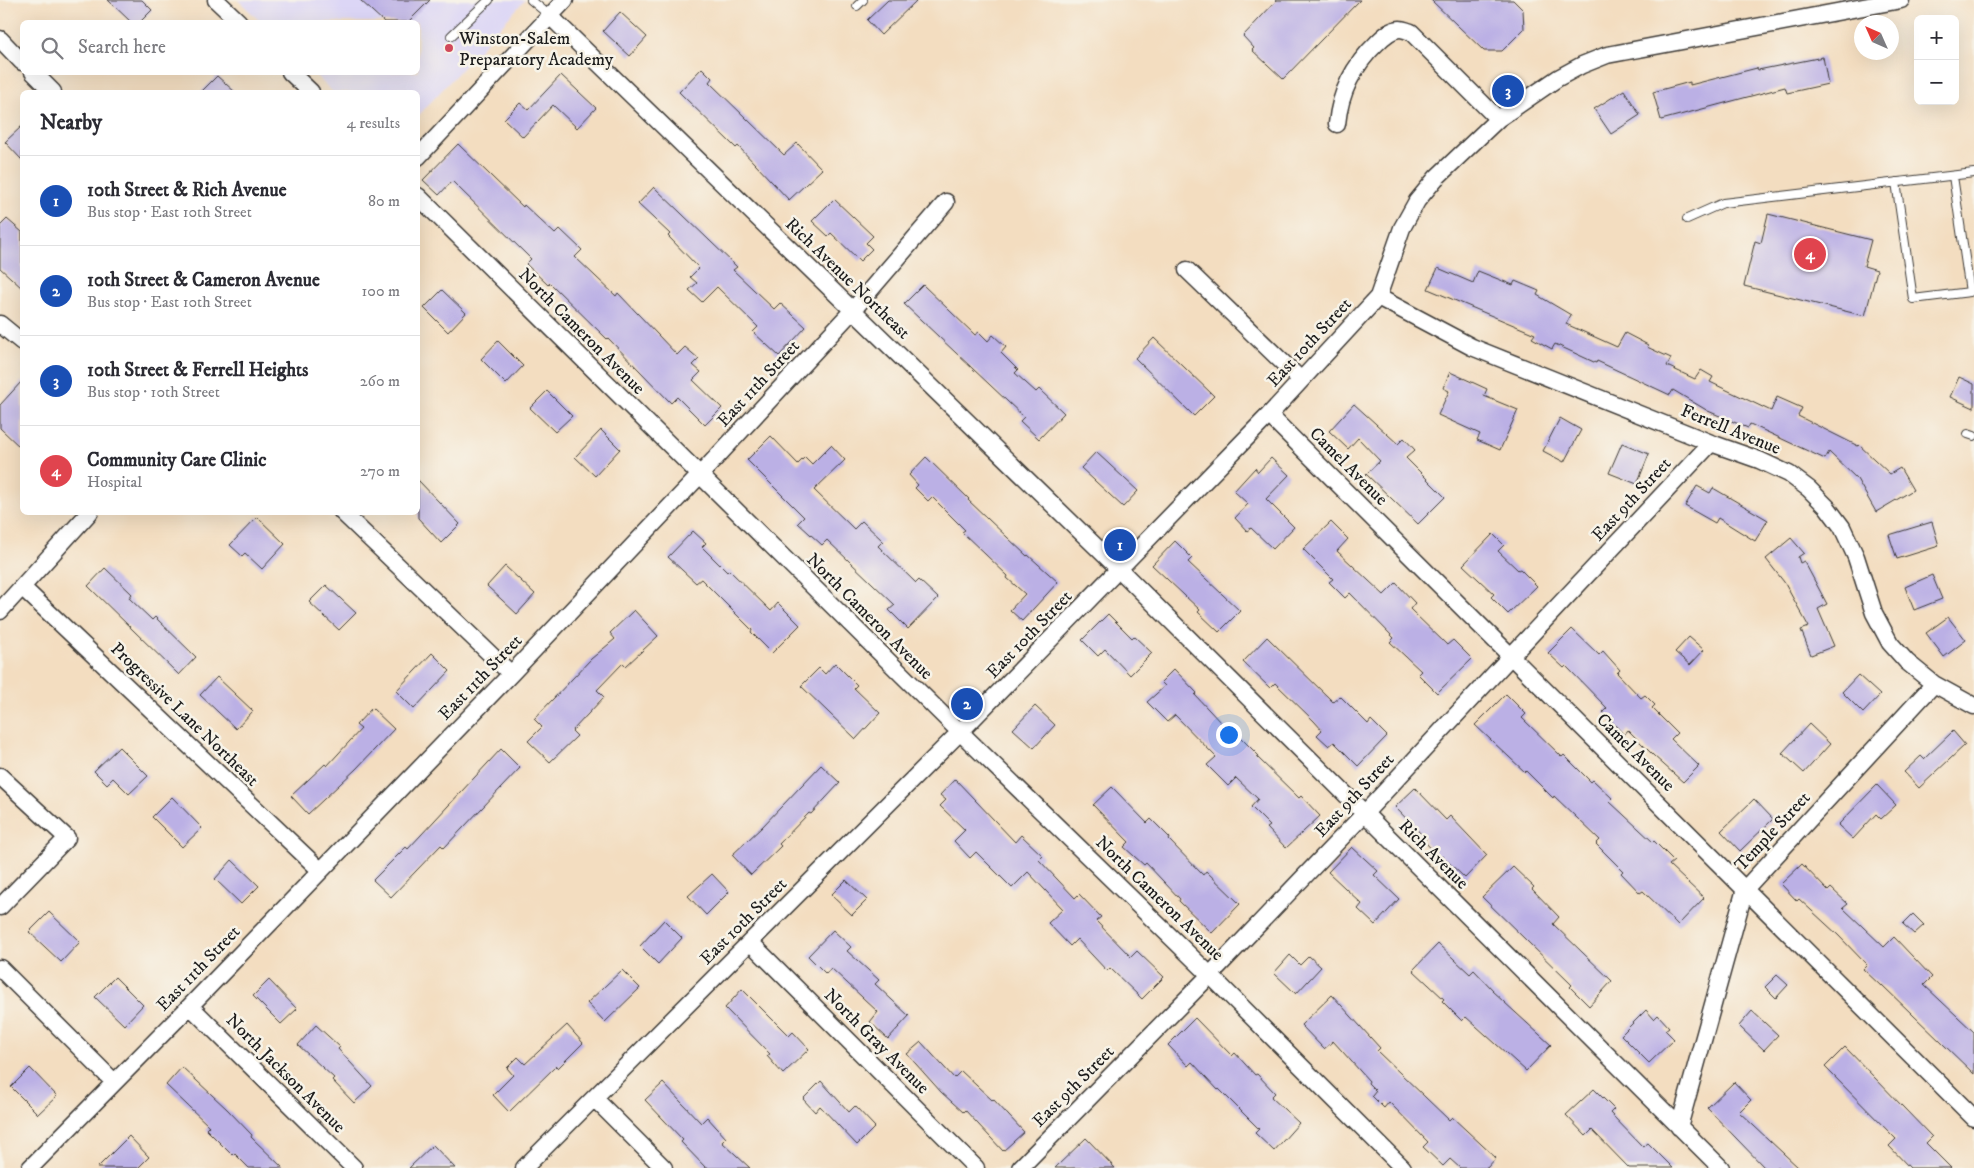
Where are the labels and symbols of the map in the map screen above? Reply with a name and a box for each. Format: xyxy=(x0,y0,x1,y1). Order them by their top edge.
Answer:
north arrow xyxy=(1854,15,1899,60)
place label: Winston-Salem Preparatory Academy xyxy=(458,28,614,71)
marker: Winston-Salem Preparatory Academy xyxy=(443,42,455,54)
pin: 3 xyxy=(1492,72,1524,110)
street label: Rich Avenue Northeast xyxy=(780,213,915,344)
pin: 4 xyxy=(1794,235,1826,273)
street label: North Cameron Avenue xyxy=(513,264,649,400)
street label: East 10th Street xyxy=(1263,293,1357,392)
street label: East 11th Street xyxy=(713,335,805,432)
street label: Ferrell Avenue xyxy=(1678,400,1784,460)
street label: Camel Avenue xyxy=(1305,423,1392,510)
street label: East 9th Street xyxy=(1587,453,1676,546)
pin: 1 xyxy=(1104,526,1136,564)
street label: North Cameron Avenue xyxy=(801,549,937,685)
street label: East 10th Street xyxy=(982,586,1077,683)
street label: East 11th Street xyxy=(434,630,527,725)
street label: Progressive Lane Northeast xyxy=(106,638,263,791)
pin: 2 xyxy=(951,685,983,723)
street label: Camel Avenue xyxy=(1592,709,1679,796)
your location xyxy=(1216,722,1242,748)
street label: East 9th Street xyxy=(1310,749,1399,842)
street label: Temple Street xyxy=(1730,787,1815,876)
street label: Rich Avenue xyxy=(1394,815,1473,894)
street label: North Cameron Avenue xyxy=(1091,832,1228,966)
street label: East 10th Street xyxy=(696,873,792,970)
street label: East 11th Street xyxy=(152,921,245,1016)
street label: North Gray Avenue xyxy=(819,984,934,1099)
street label: North Jackson Avenue xyxy=(221,1009,350,1138)
street label: East 9th Street xyxy=(1028,1041,1119,1132)

